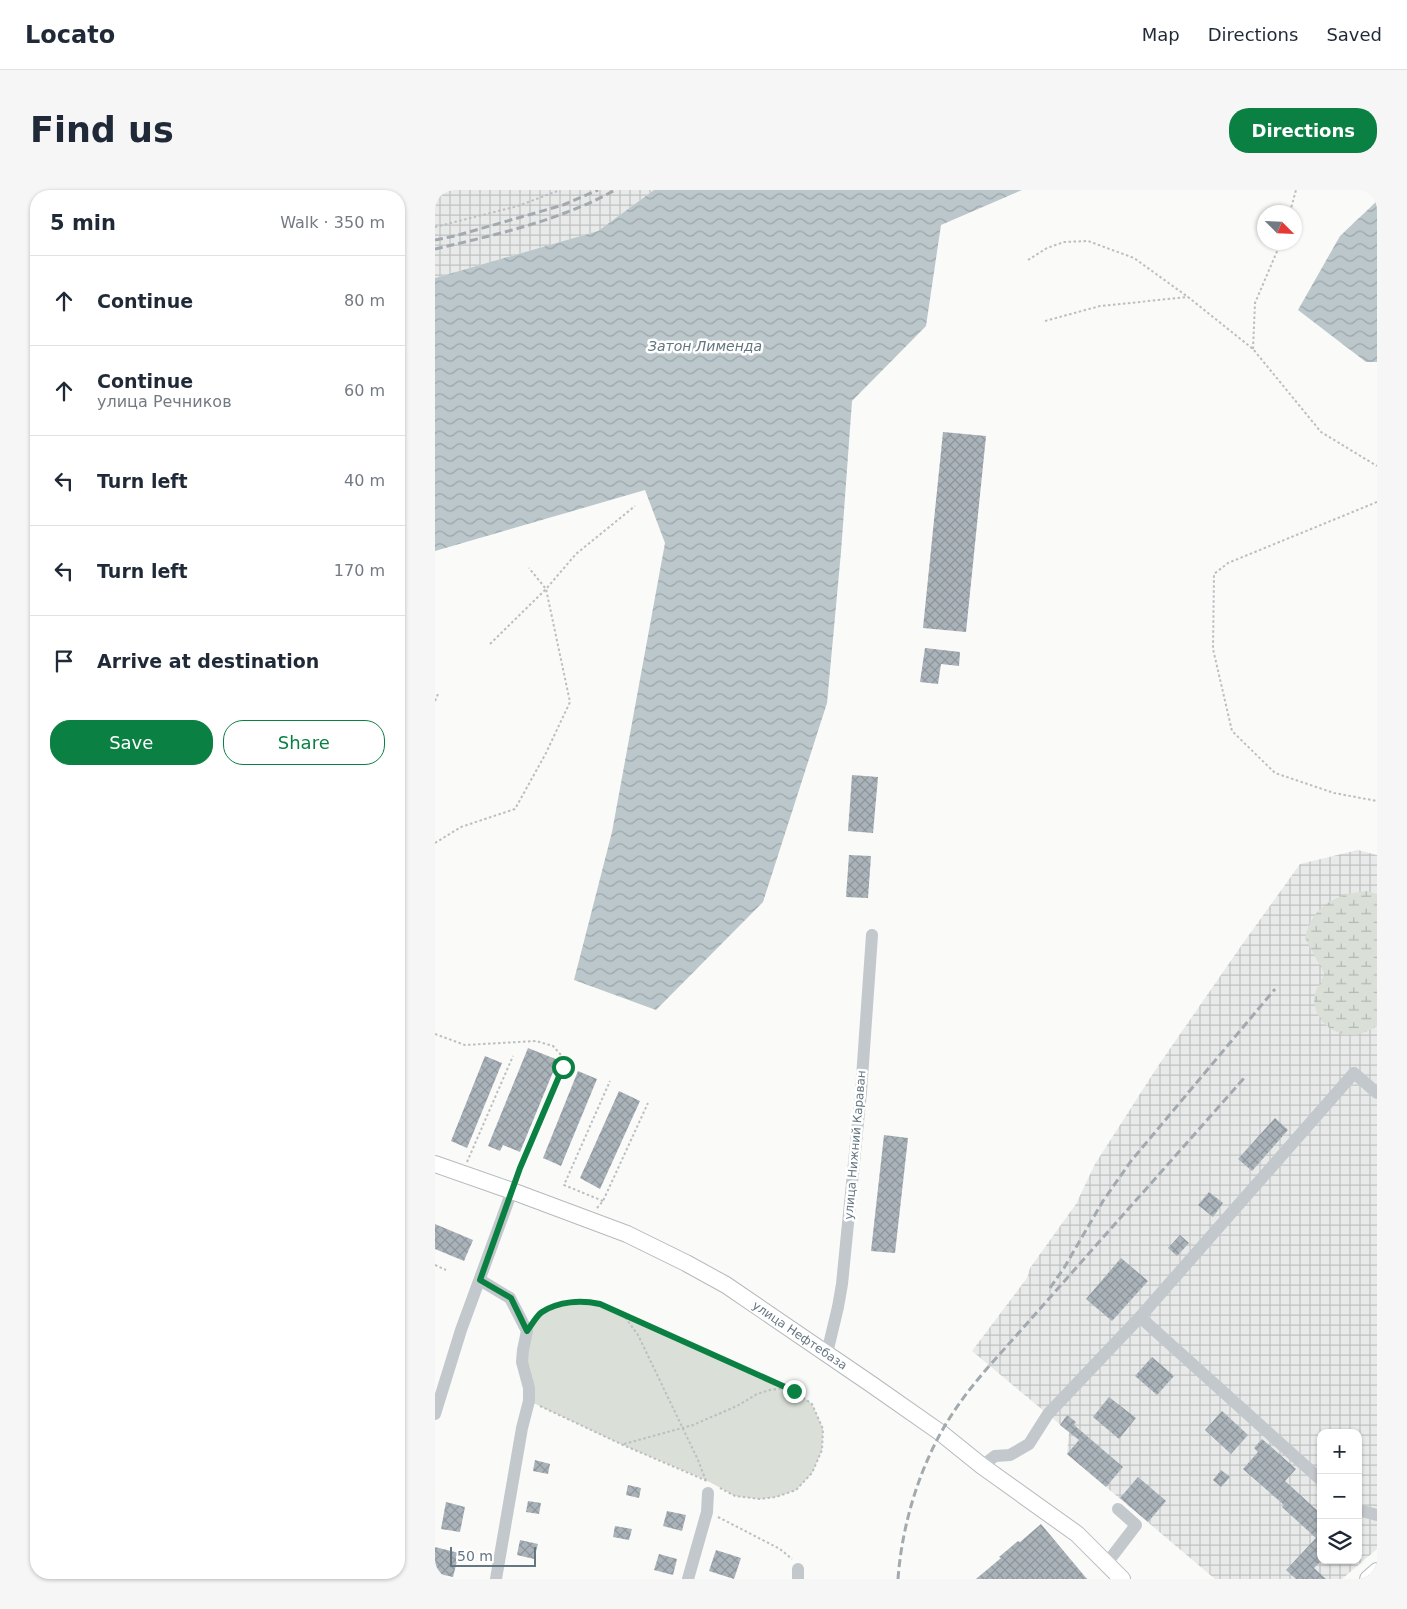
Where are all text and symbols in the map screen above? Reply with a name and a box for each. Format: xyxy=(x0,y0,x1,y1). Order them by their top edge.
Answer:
text: Locato xyxy=(25,21,115,49)
text: Map xyxy=(1142,24,1180,45)
text: Directions xyxy=(1208,24,1298,45)
text: Saved xyxy=(1326,24,1382,45)
button: Directions xyxy=(1229,108,1377,153)
text: Find us xyxy=(30,110,174,150)
north arrow xyxy=(1257,205,1302,250)
text: 5 min xyxy=(50,211,116,235)
text: Walk · 350 m xyxy=(280,213,385,232)
icon: ahead xyxy=(50,287,78,315)
text: Continue xyxy=(97,290,193,312)
text: 80 m xyxy=(344,291,385,310)
water label: Затон Лименда xyxy=(648,338,762,354)
text: Continue xyxy=(97,370,193,392)
icon: ahead xyxy=(50,377,78,405)
text: 60 m xyxy=(344,381,385,400)
text: улица Речников xyxy=(97,392,232,411)
icon: left xyxy=(50,467,78,495)
text: Turn left xyxy=(97,470,188,492)
text: 40 m xyxy=(344,471,385,490)
icon: left xyxy=(50,557,78,585)
text: Turn left xyxy=(97,560,188,582)
text: 170 m xyxy=(334,561,385,580)
icon: arrive xyxy=(50,647,78,675)
text: Arrive at destination xyxy=(97,650,319,672)
button: Save xyxy=(50,720,213,765)
button: Share xyxy=(223,720,385,765)
route start xyxy=(552,1056,575,1079)
street label: улица Нижний Караван xyxy=(841,1070,869,1220)
street label: улица Нефтебаза xyxy=(750,1298,850,1373)
route end xyxy=(783,1380,806,1403)
map controls xyxy=(1317,1429,1362,1564)
button: + xyxy=(1317,1429,1362,1474)
button: − xyxy=(1317,1474,1362,1519)
button: layers xyxy=(1317,1519,1362,1564)
scale bar xyxy=(450,1544,536,1567)
text: 50 m xyxy=(457,1548,493,1564)

